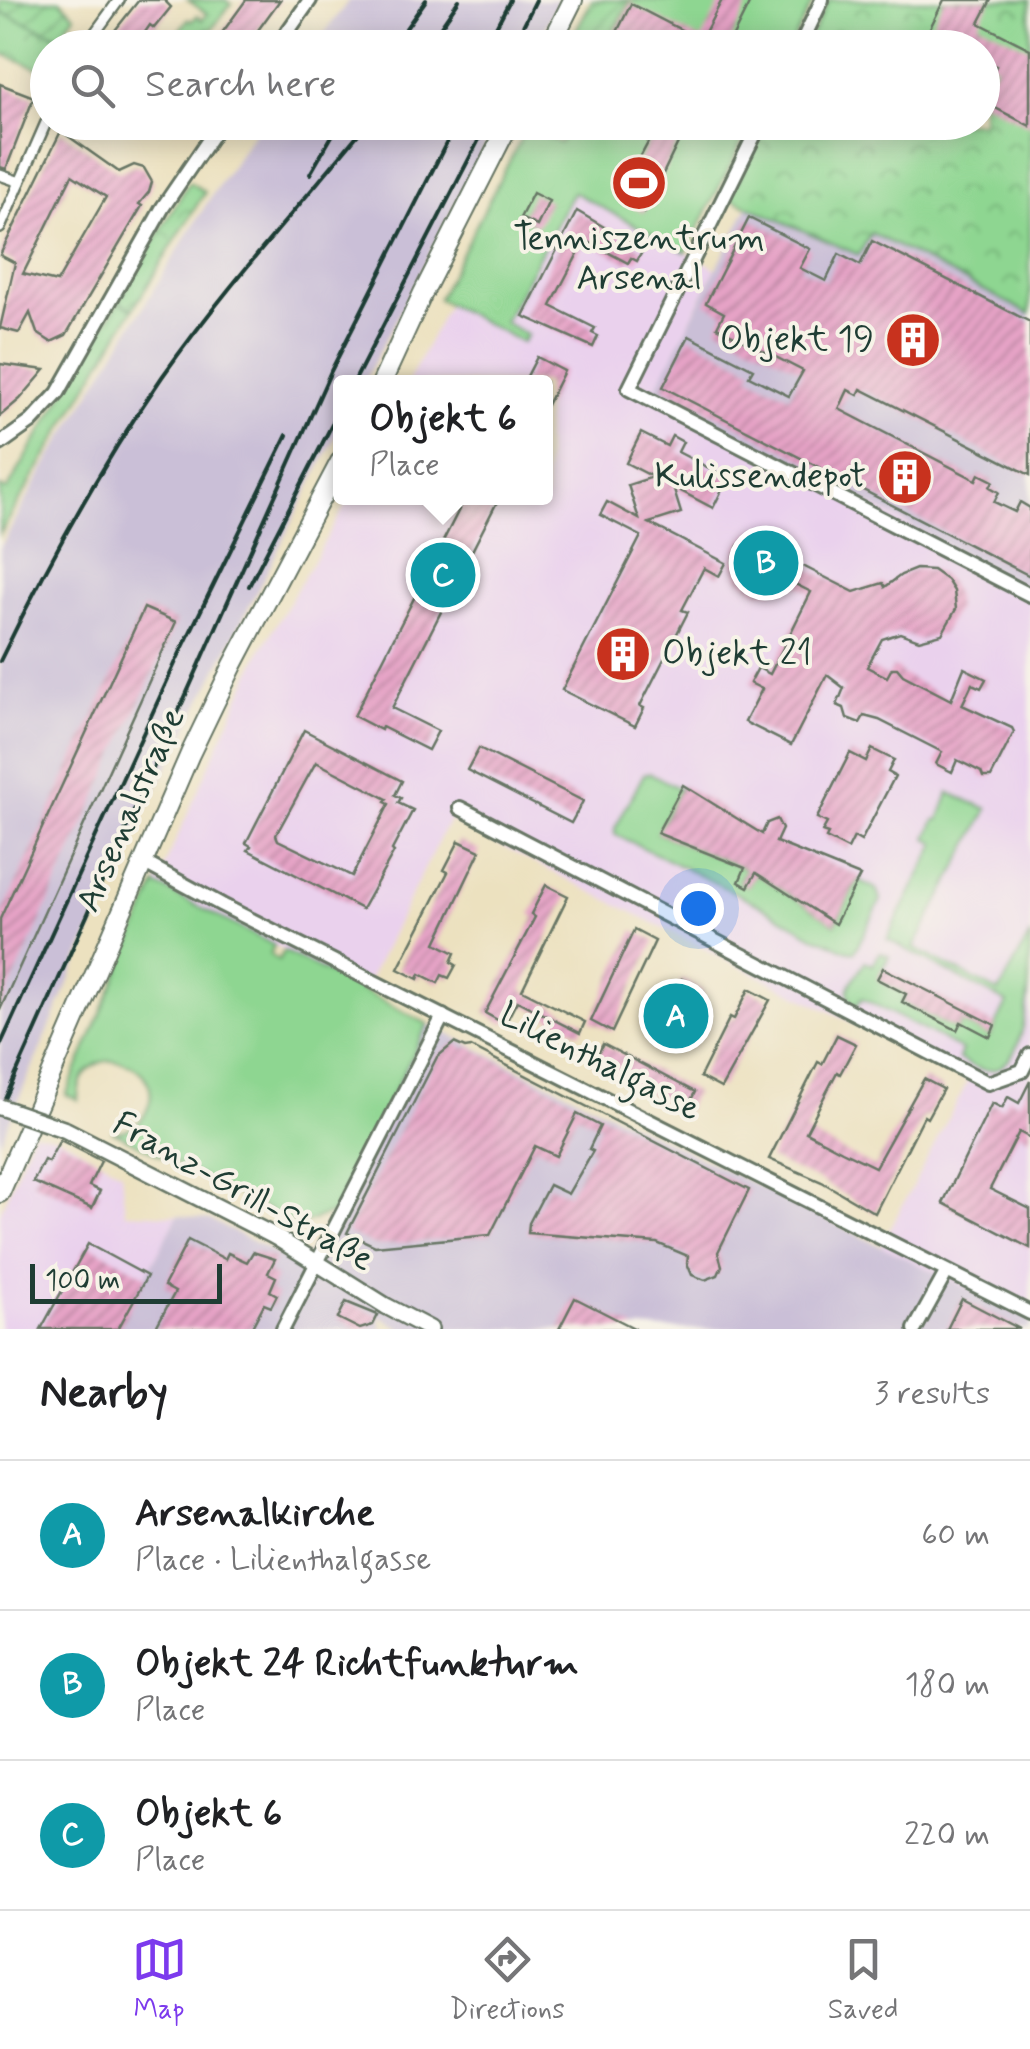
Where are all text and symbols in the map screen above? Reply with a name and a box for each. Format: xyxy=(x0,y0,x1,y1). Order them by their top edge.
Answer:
search box xyxy=(30,30,1000,140)
icon: search xyxy=(65,58,120,113)
text: Search here xyxy=(145,61,336,110)
sports icon: Tenniszentrum Arsenal xyxy=(609,153,669,213)
place label: Tenniszentrum Arsenal xyxy=(513,216,765,302)
building icon: Objekt 19 xyxy=(883,310,943,370)
place label: Objekt 19 xyxy=(720,317,874,363)
popup xyxy=(333,375,553,505)
text: Objekt 6 xyxy=(369,395,517,444)
text: Place xyxy=(369,444,440,486)
building icon: Kulissendepot xyxy=(875,447,935,507)
place label: Kulissendepot xyxy=(655,454,866,500)
pin: B xyxy=(734,526,798,600)
pin: C xyxy=(410,538,476,612)
building icon: Objekt 21 xyxy=(593,624,653,684)
place label: Objekt 21 xyxy=(662,631,812,677)
street label: Arsenalstraße xyxy=(66,701,196,919)
your location xyxy=(673,883,724,934)
pin: A xyxy=(644,978,708,1054)
street label: Lilienthalgasse xyxy=(490,992,709,1136)
street label: Franz-Grill-Straße xyxy=(104,1101,382,1283)
scale bar xyxy=(30,1259,222,1304)
text: 100 m xyxy=(45,1263,120,1300)
text: Nearby xyxy=(40,1367,168,1422)
text: 3 results xyxy=(874,1373,990,1415)
text: Arsenalkirche xyxy=(135,1490,375,1539)
text: A xyxy=(62,1514,83,1556)
text: 60 m xyxy=(921,1514,990,1556)
text: Place · Lilienthalgasse xyxy=(135,1539,431,1581)
text: Objekt 24 Richtfunkturm xyxy=(135,1640,579,1689)
text: B xyxy=(62,1664,83,1706)
text: 180 m xyxy=(905,1664,990,1706)
text: Place xyxy=(135,1689,205,1731)
text: Objekt 6 xyxy=(135,1790,282,1839)
text: C xyxy=(61,1814,84,1856)
text: 220 m xyxy=(904,1814,990,1856)
text: Place xyxy=(135,1839,205,1881)
tab: Map xyxy=(132,1932,187,2029)
tab: Directions xyxy=(450,1932,565,2029)
tab: Saved xyxy=(828,1932,898,2029)

